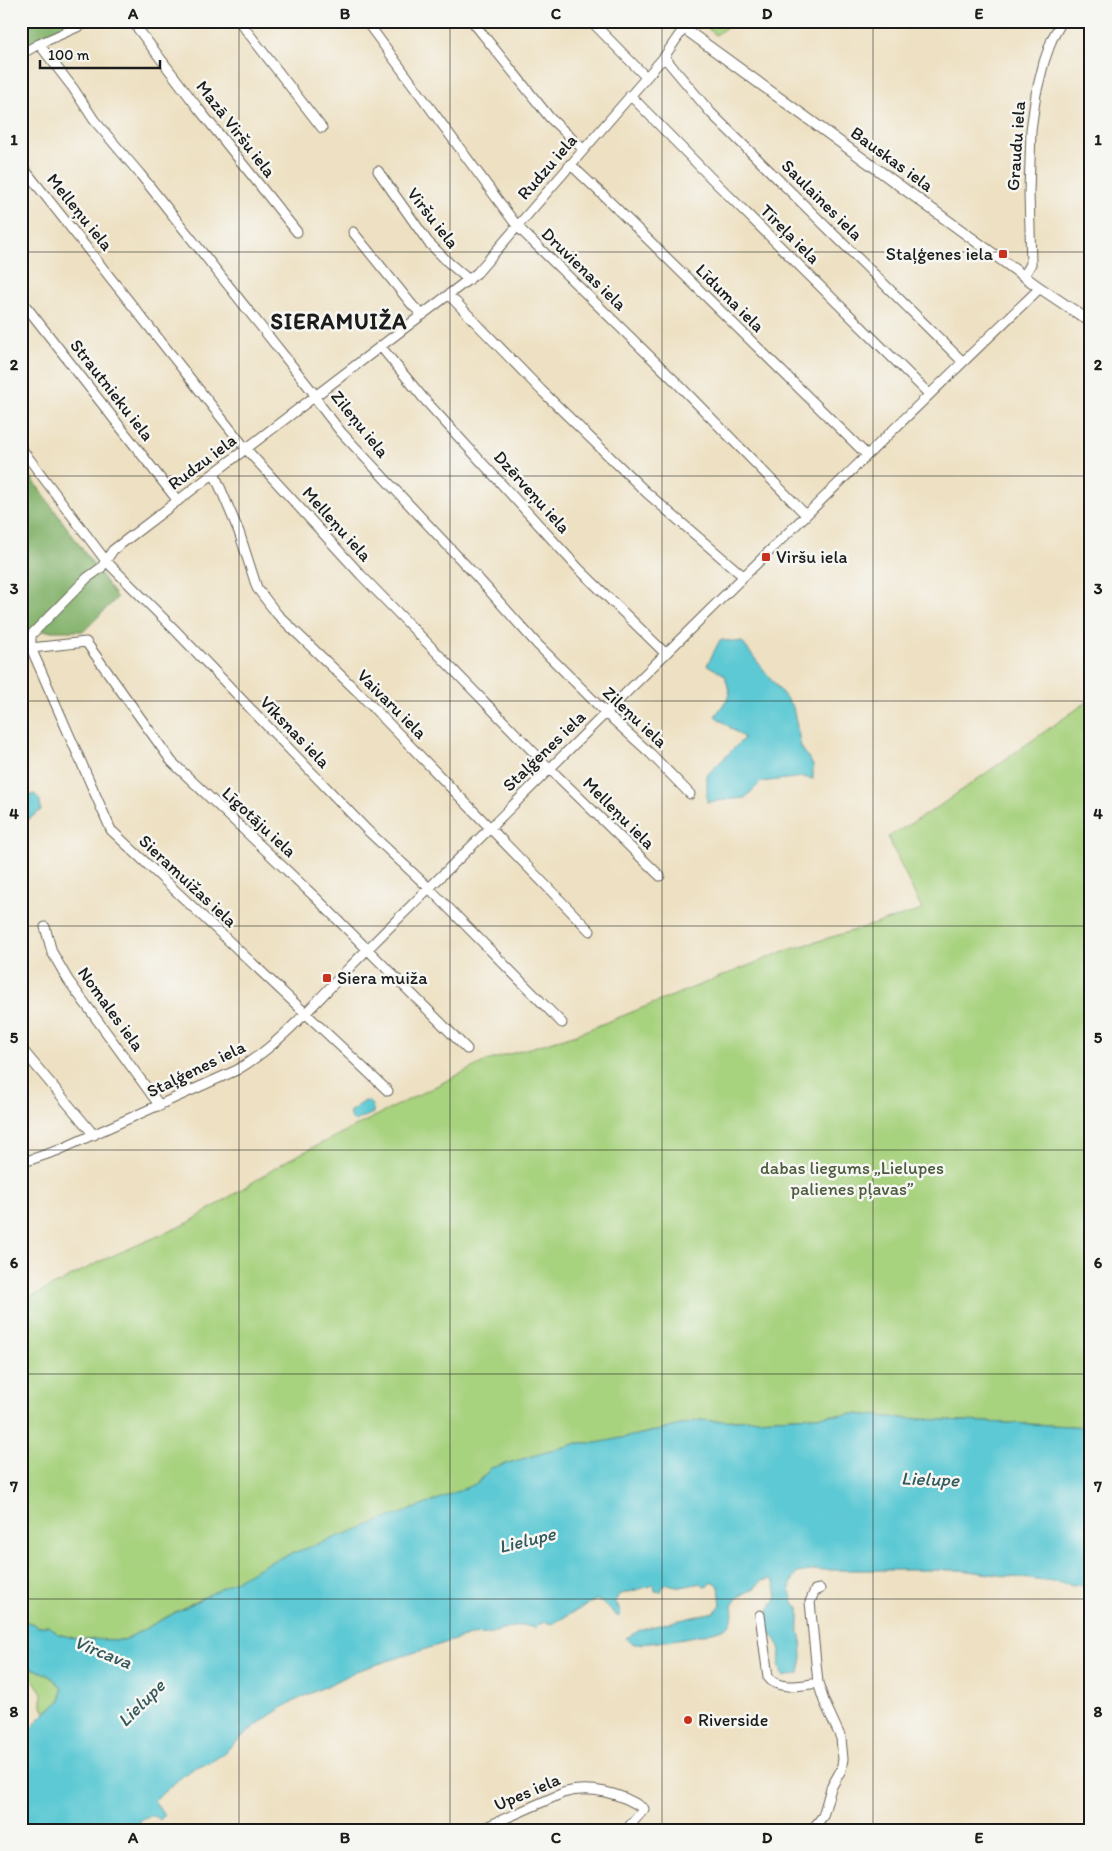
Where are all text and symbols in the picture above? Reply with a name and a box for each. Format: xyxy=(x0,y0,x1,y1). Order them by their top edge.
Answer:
text: A xyxy=(127,4,139,23)
text: B xyxy=(340,4,351,23)
text: C xyxy=(551,4,562,23)
text: D xyxy=(762,4,773,23)
text: E xyxy=(975,4,984,23)
scale bar xyxy=(40,38,160,70)
text: 100 m xyxy=(48,46,90,64)
street label: Mazā Viršu iela xyxy=(191,76,281,182)
street label: Graudu iela xyxy=(1002,100,1030,192)
street label: Bauskas iela xyxy=(846,122,938,197)
text: 1 xyxy=(10,130,18,149)
street label: Rudzu iela xyxy=(512,130,582,204)
text: 1 xyxy=(1094,130,1102,149)
street label: Saulaines iela xyxy=(777,155,867,245)
street label: Melleņu iela xyxy=(42,169,118,256)
street label: Viršu iela xyxy=(402,183,464,253)
street label: Tīreļa iela xyxy=(756,200,825,269)
street label: Druvienas iela xyxy=(537,223,632,316)
place label: Staļģenes iela xyxy=(886,243,994,265)
marker: Staļģenes iela xyxy=(997,248,1009,260)
street label: Līduma iela xyxy=(691,259,769,337)
district label: SIERAMUIŽA xyxy=(271,308,407,335)
street label: Strautnieku iela xyxy=(65,335,159,445)
text: 2 xyxy=(10,355,19,374)
text: 2 xyxy=(1094,355,1103,374)
street label: Zileņu iela xyxy=(326,386,394,463)
street label: Rudzu iela xyxy=(163,429,241,495)
street label: Dzērveņu iela xyxy=(489,446,575,538)
street label: Melleņu iela xyxy=(298,482,377,567)
place label: Viršu iela xyxy=(776,546,847,568)
marker: Viršu iela xyxy=(760,551,772,563)
text: 3 xyxy=(10,579,19,598)
text: 3 xyxy=(1094,579,1103,598)
street label: Vaivaru iela xyxy=(352,664,432,744)
street label: Zileņu iela xyxy=(598,682,672,753)
street label: Vīksnas iela xyxy=(255,691,335,773)
street label: Staļģenes iela xyxy=(498,705,591,796)
street label: Melleņu iela xyxy=(578,772,660,854)
street label: Līgotāju iela xyxy=(217,782,301,862)
text: 4 xyxy=(9,804,19,823)
text: 4 xyxy=(1093,804,1103,823)
street label: Sieramuižas iela xyxy=(134,830,242,933)
street label: Nomales iela xyxy=(73,963,149,1056)
place label: Siera muiža xyxy=(337,967,428,989)
marker: Siera muiža xyxy=(321,972,333,984)
text: 5 xyxy=(10,1028,19,1047)
text: 5 xyxy=(1094,1028,1103,1047)
street label: Staļģenes iela xyxy=(143,1035,250,1102)
park label: dabas liegums „Lielupes palienes pļavas” xyxy=(760,1157,944,1200)
text: 6 xyxy=(10,1253,19,1272)
text: 6 xyxy=(1094,1253,1103,1272)
water label: Lielupe xyxy=(901,1466,960,1492)
text: 7 xyxy=(9,1477,18,1496)
text: 7 xyxy=(1093,1477,1102,1496)
water label: Lielupe xyxy=(496,1522,559,1558)
water label: Vircava xyxy=(71,1630,135,1674)
water label: Lielupe xyxy=(112,1674,170,1732)
text: 8 xyxy=(10,1702,19,1721)
text: 8 xyxy=(1094,1702,1103,1721)
place label: Riverside xyxy=(698,1709,768,1731)
marker: Riverside xyxy=(682,1714,694,1726)
street label: Upes iela xyxy=(491,1768,564,1816)
text: A xyxy=(127,1828,139,1847)
text: B xyxy=(340,1828,351,1847)
text: C xyxy=(551,1828,562,1847)
text: D xyxy=(762,1828,773,1847)
text: E xyxy=(975,1828,984,1847)

